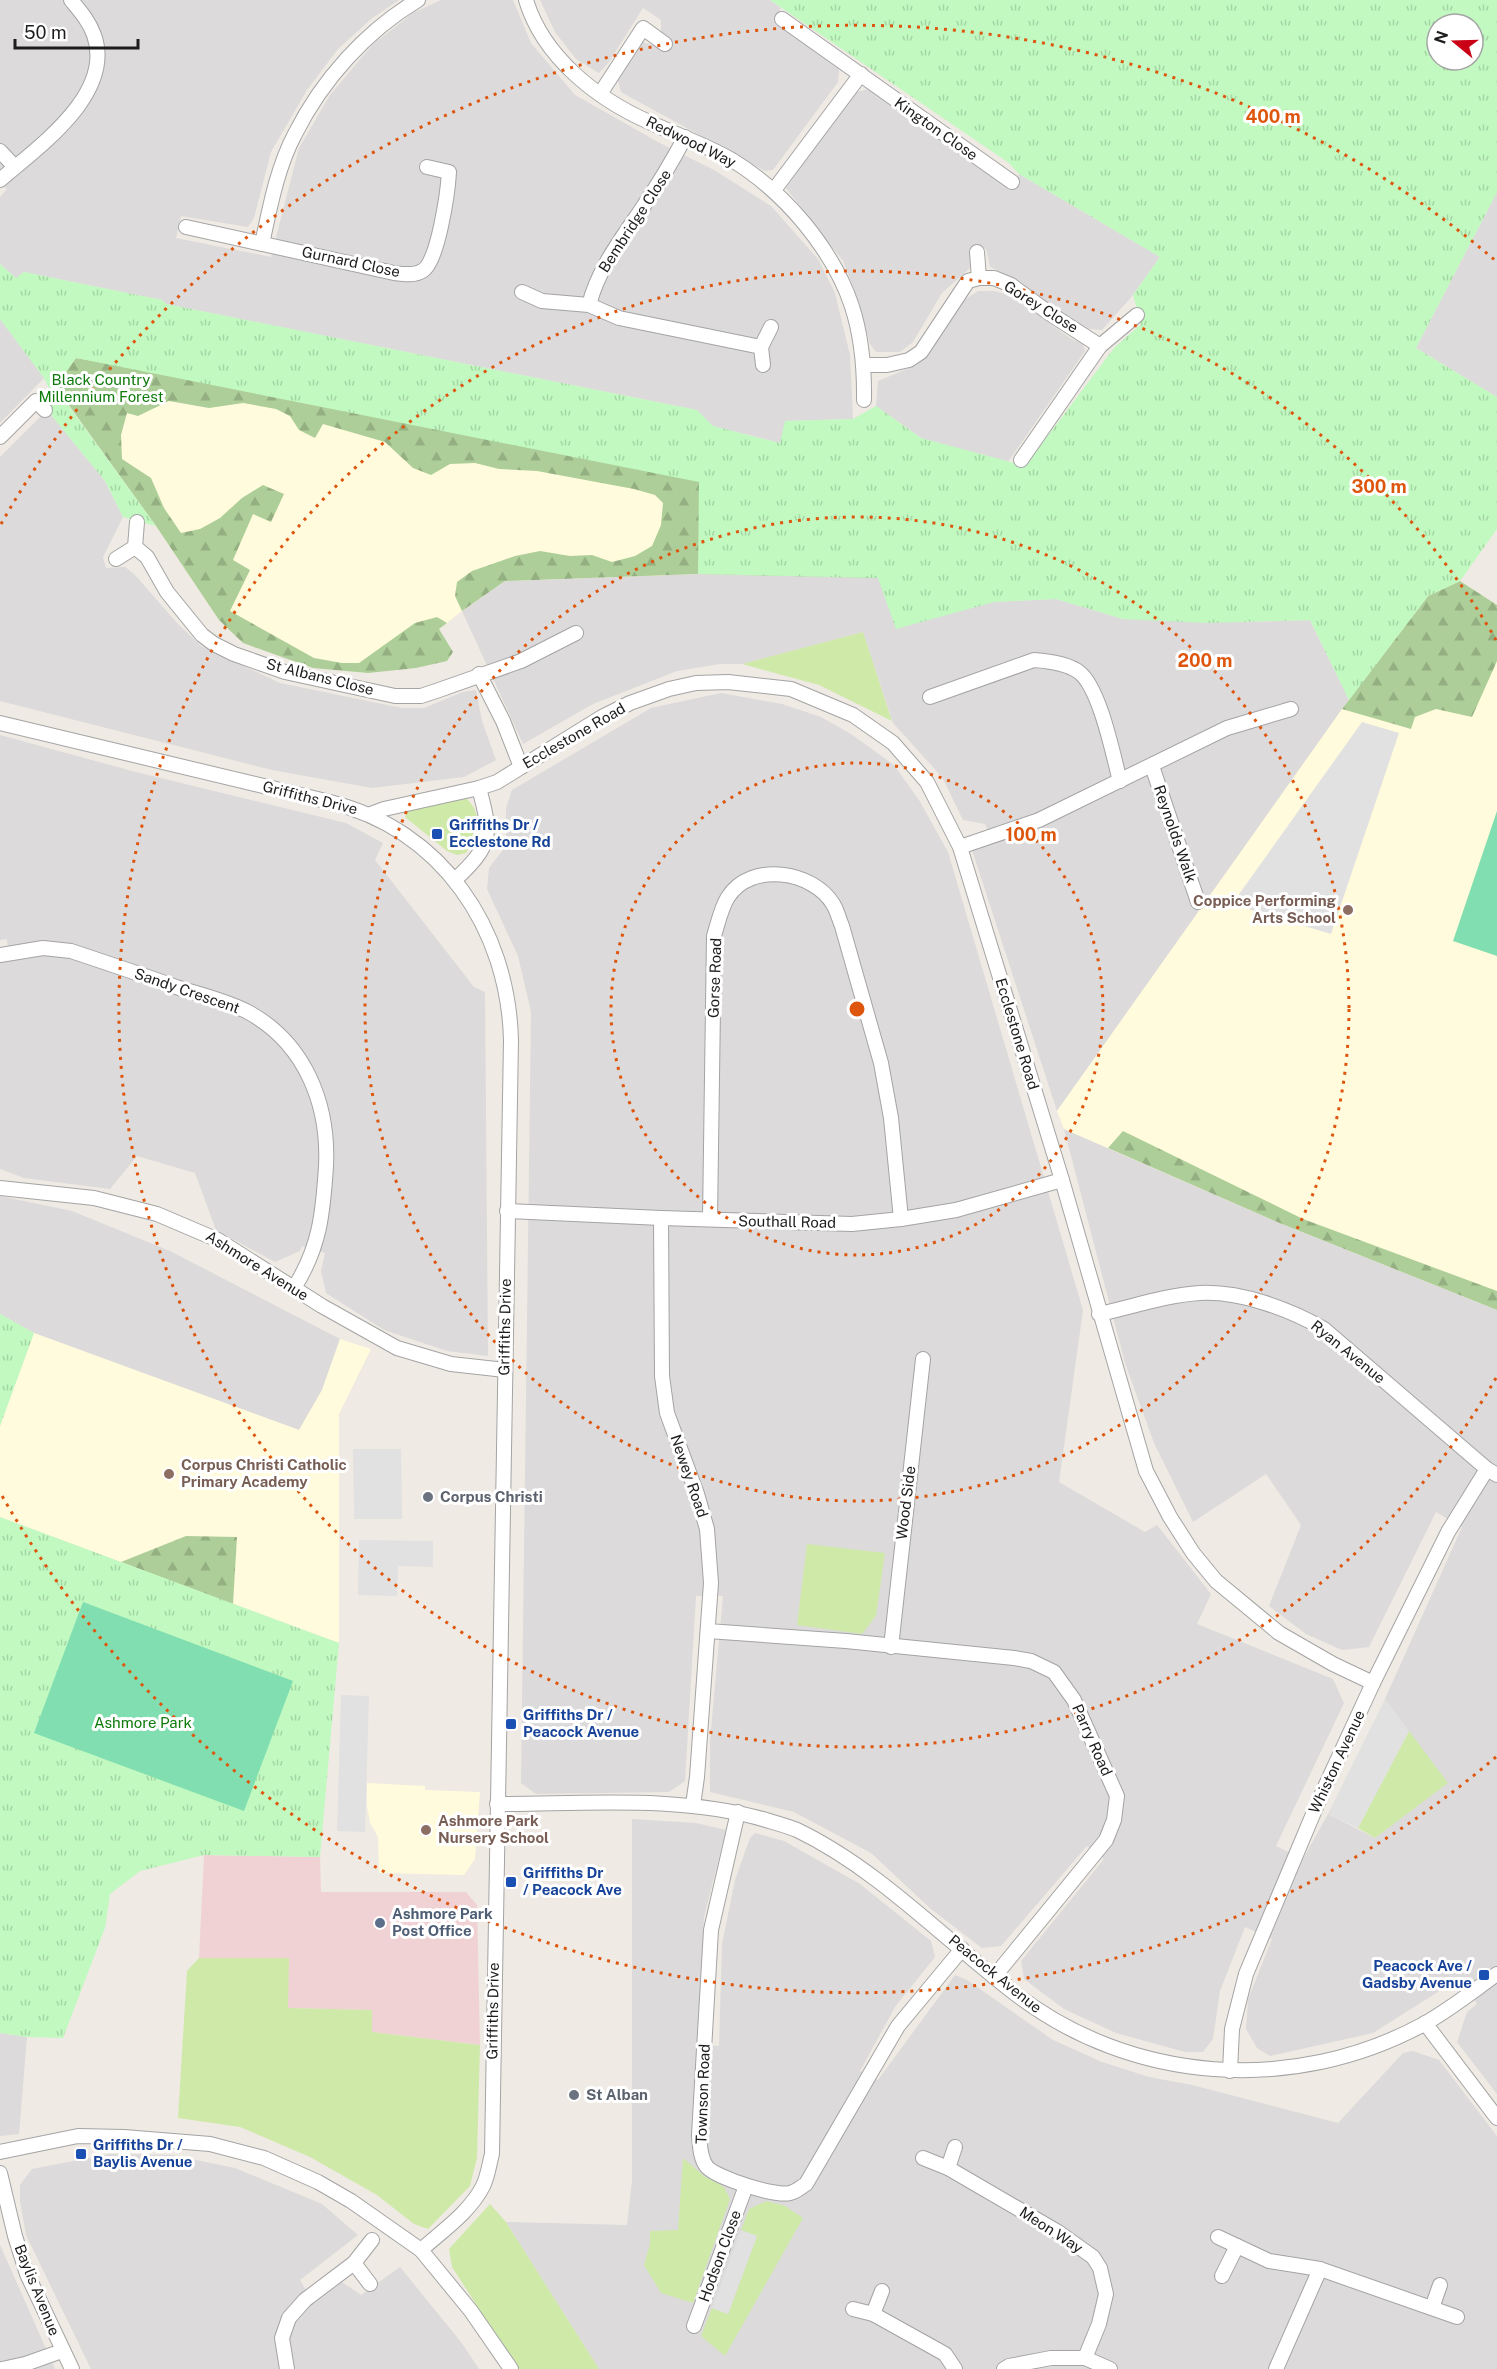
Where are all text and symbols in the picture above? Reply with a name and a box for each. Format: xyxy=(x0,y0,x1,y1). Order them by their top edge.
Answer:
scale bar xyxy=(15,12,138,50)
north arrow xyxy=(1425,12,1485,72)
text: 50 m xyxy=(24,22,67,43)
text: N xyxy=(1430,28,1452,46)
street label: Kington Close xyxy=(891,94,981,164)
text: 400 m xyxy=(1245,106,1301,127)
street label: Redwood Way xyxy=(644,112,739,171)
street label: Bembridge Close xyxy=(595,166,674,275)
street label: Gurnard Close xyxy=(300,243,402,280)
street label: Gorey Close xyxy=(1001,277,1081,336)
park label: Black Country Millennium Forest xyxy=(38,371,164,405)
text: 300 m xyxy=(1351,476,1407,497)
text: 200 m xyxy=(1178,650,1232,671)
street label: St Albans Close xyxy=(265,655,376,698)
street label: Ecclestone Road xyxy=(519,699,628,772)
street label: Griffiths Drive xyxy=(261,778,359,818)
street label: Reynolds Walk xyxy=(1151,783,1200,885)
place label: Griffiths Dr / Ecclestone Rd xyxy=(449,816,551,850)
text: 100 m xyxy=(1005,824,1057,845)
marker: Griffiths Dr / Ecclestone Rd xyxy=(430,827,444,841)
place label: Coppice Performing Arts School xyxy=(1193,892,1337,926)
marker: Coppice Performing Arts School xyxy=(1341,903,1355,917)
street label: Gorse Road xyxy=(705,937,724,1018)
street label: Sandy Crescent xyxy=(132,965,242,1017)
street label: Ecclestone Road xyxy=(992,976,1043,1092)
centre of rings xyxy=(847,999,867,1019)
street label: Southall Road xyxy=(738,1212,836,1231)
street label: Ashmore Avenue xyxy=(203,1227,312,1304)
street label: Griffiths Drive xyxy=(495,1278,514,1376)
street label: Ryan Avenue xyxy=(1308,1317,1389,1387)
street label: Newey Road xyxy=(667,1432,712,1520)
place label: Corpus Christi Catholic Primary Academy xyxy=(181,1456,347,1490)
street label: Wood Side xyxy=(893,1465,918,1541)
marker: Corpus Christi Catholic Primary Academy xyxy=(162,1467,176,1481)
place label: Corpus Christi xyxy=(440,1488,543,1505)
marker: Corpus Christi xyxy=(421,1490,435,1504)
street label: Parry Road xyxy=(1069,1701,1116,1778)
place label: Griffiths Dr / Peacock Avenue xyxy=(523,1706,639,1740)
street label: Whiston Avenue xyxy=(1305,1707,1368,1816)
park label: Ashmore Park xyxy=(94,1714,192,1731)
marker: Griffiths Dr / Peacock Avenue xyxy=(504,1717,518,1731)
place label: Ashmore Park Nursery School xyxy=(438,1812,549,1846)
marker: Ashmore Park Nursery School xyxy=(419,1823,433,1837)
place label: Griffiths Dr / Peacock Ave xyxy=(523,1864,622,1898)
marker: Griffiths Dr / Peacock Ave xyxy=(504,1875,518,1889)
place label: Ashmore Park Post Office xyxy=(392,1905,493,1939)
marker: Ashmore Park Post Office xyxy=(373,1916,387,1930)
street label: Peacock Avenue xyxy=(946,1931,1045,2016)
place label: Peacock Ave / Gadsby Avenue xyxy=(1362,1957,1472,1991)
street label: Griffiths Drive xyxy=(483,1962,502,2060)
marker: Peacock Ave / Gadsby Avenue xyxy=(1477,1968,1491,1982)
street label: Townson Road xyxy=(692,2044,713,2144)
place label: St Alban xyxy=(586,2086,648,2103)
marker: St Alban xyxy=(567,2088,581,2102)
place label: Griffiths Dr / Baylis Avenue xyxy=(93,2136,193,2170)
marker: Griffiths Dr / Baylis Avenue xyxy=(74,2147,88,2161)
street label: Meon Way xyxy=(1017,2203,1086,2256)
street label: Hodson Close xyxy=(695,2208,744,2304)
street label: Baylis Avenue xyxy=(11,2242,64,2338)

